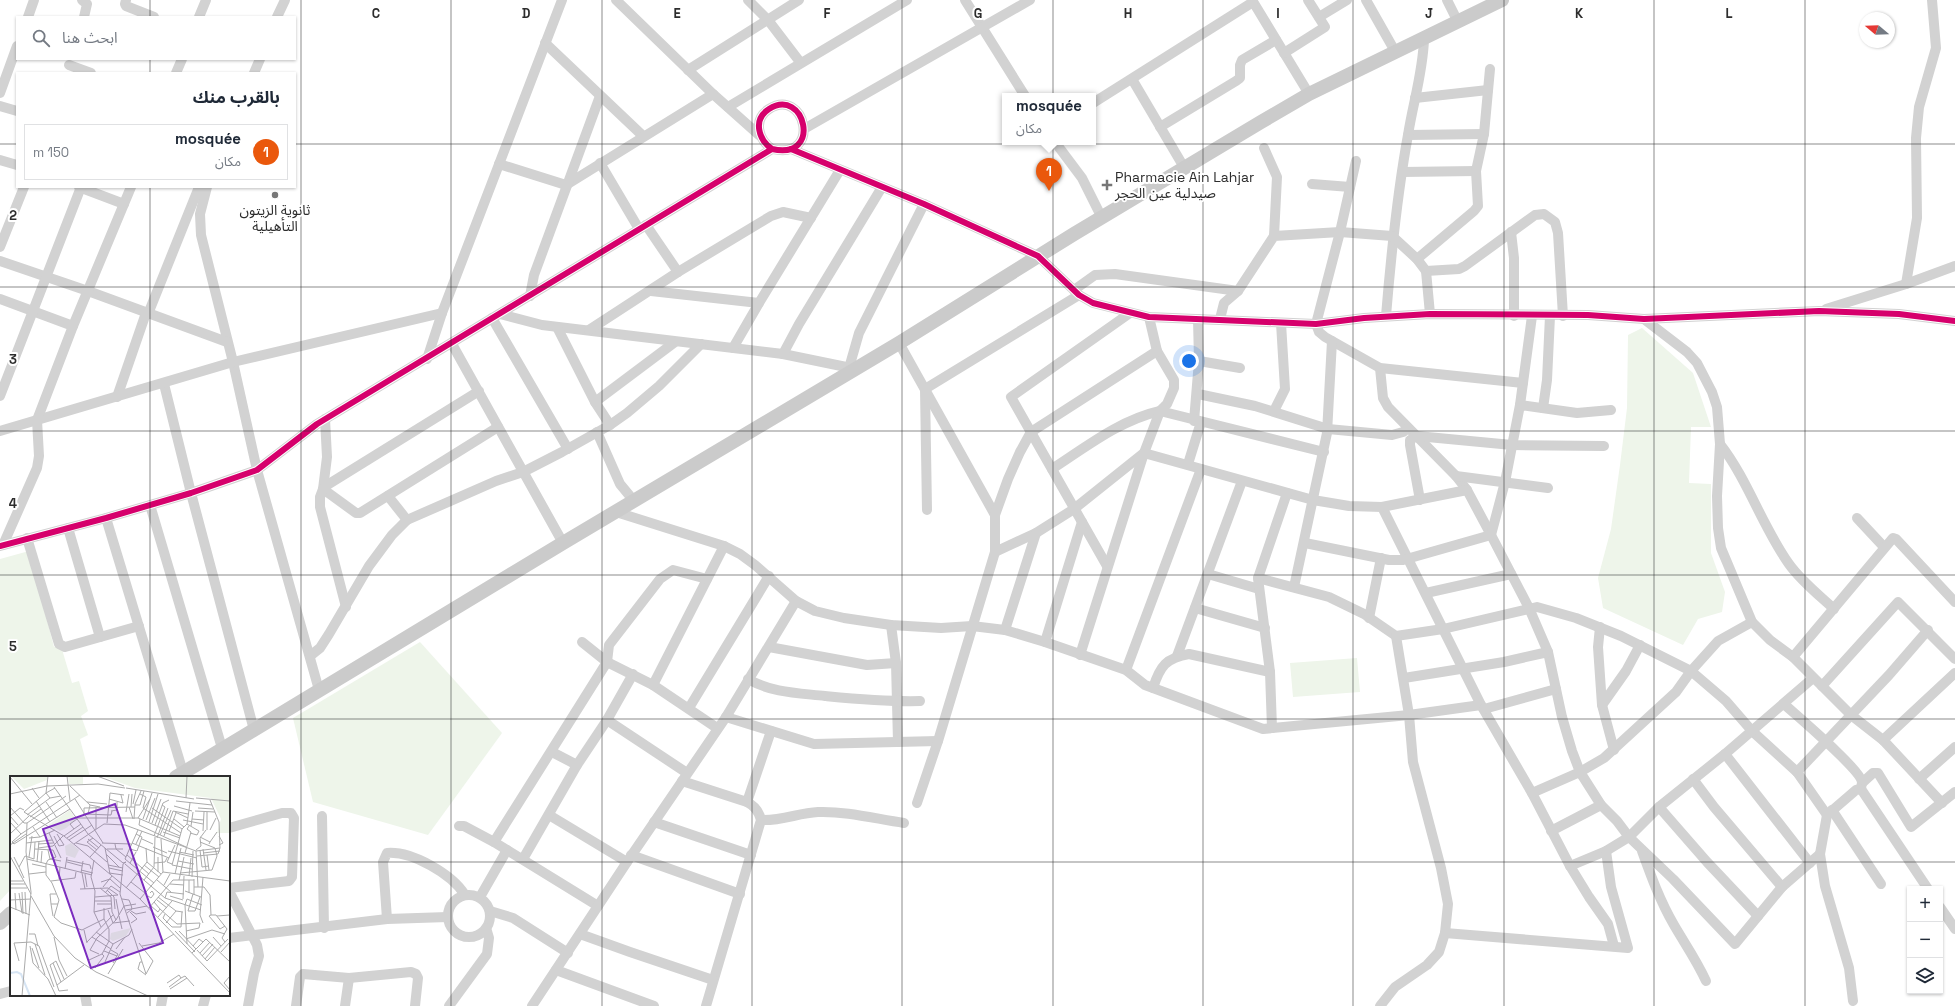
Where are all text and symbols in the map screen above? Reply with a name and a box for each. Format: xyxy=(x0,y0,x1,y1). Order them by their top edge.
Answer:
text: C xyxy=(372,5,380,22)
text: D xyxy=(522,5,531,22)
text: E xyxy=(673,5,681,22)
text: F xyxy=(824,5,831,22)
text: G xyxy=(974,5,982,22)
text: H xyxy=(1124,5,1132,22)
text: I xyxy=(1276,5,1280,22)
text: J xyxy=(1425,5,1433,22)
text: K xyxy=(1575,5,1584,22)
text: L xyxy=(1725,5,1733,22)
north arrow xyxy=(1859,12,1895,48)
search box xyxy=(16,16,296,60)
icon: search xyxy=(30,27,52,49)
text: ابحث هنا xyxy=(62,28,118,47)
text: بالقرب منك xyxy=(193,86,280,108)
popup xyxy=(1002,93,1096,145)
text: mosquée xyxy=(1016,96,1082,115)
text: مكان xyxy=(1016,120,1042,137)
text: mosquée xyxy=(175,129,241,148)
text: 150 m xyxy=(33,144,69,161)
text: 1 xyxy=(263,144,269,161)
text: مكان xyxy=(215,153,241,170)
pin: 1 xyxy=(1036,158,1062,191)
place label: Pharmacie Ain Lahjar صيدلية عين الحجر xyxy=(1114,168,1254,202)
marker: Pharmacie Ain Lahjar صيدلية عين الحجر xyxy=(1102,180,1112,190)
marker: ثانوية الزيتون التأهيلية xyxy=(270,190,280,200)
place label: ثانوية الزيتون التأهيلية xyxy=(240,201,310,235)
text: 2 xyxy=(9,207,17,224)
text: 3 xyxy=(9,351,17,368)
your location xyxy=(1179,351,1199,371)
text: 4 xyxy=(9,495,17,512)
text: 5 xyxy=(9,638,17,655)
inset map xyxy=(10,776,230,996)
map controls xyxy=(1907,886,1943,994)
button: + xyxy=(1907,886,1943,922)
button: − xyxy=(1907,922,1943,958)
button: layers xyxy=(1907,958,1943,994)

